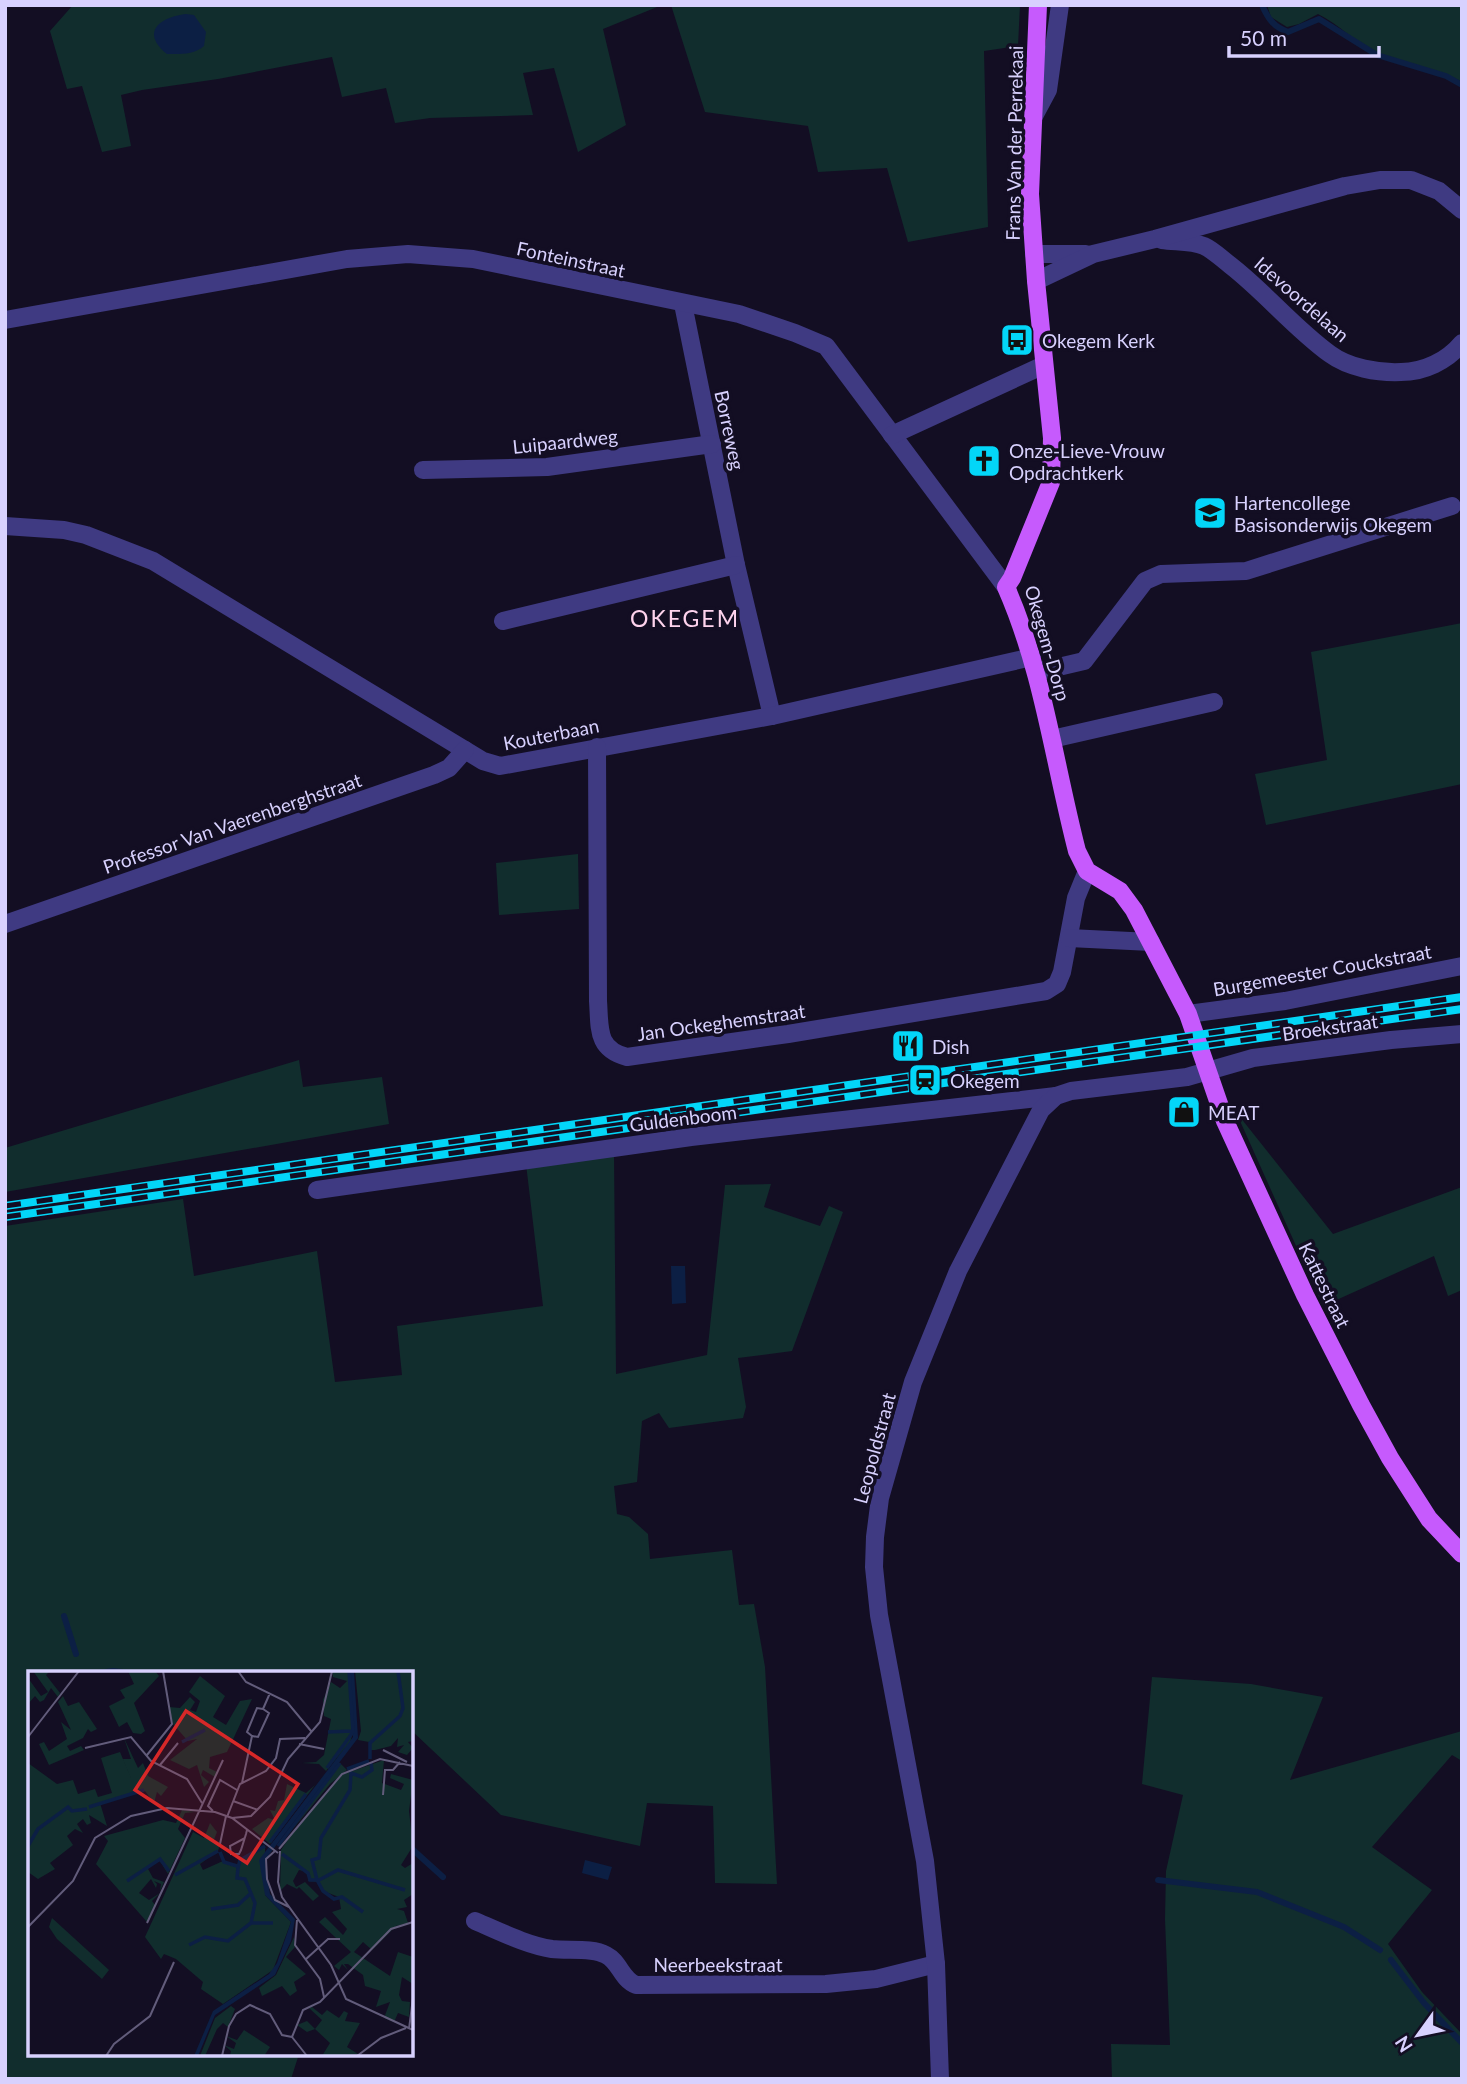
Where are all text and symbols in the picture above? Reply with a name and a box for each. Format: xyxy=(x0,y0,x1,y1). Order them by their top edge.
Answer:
scale bar xyxy=(1229,14,1380,58)
text: 50 m xyxy=(1240,25,1287,50)
street label: Frans Van der Perrekaai xyxy=(1001,45,1027,241)
street label: Fonteinstraat xyxy=(515,236,628,282)
street label: Idevoordelaan xyxy=(1250,252,1354,346)
bus stop icon: Okegem Kerk xyxy=(998,321,1036,359)
place label: Okegem Kerk xyxy=(1042,329,1155,352)
street label: Borreweg xyxy=(710,388,750,472)
street label: Luipaardweg xyxy=(511,424,619,458)
place label: Onze-Lieve-Vrouw Opdrachtkerk xyxy=(1009,439,1165,484)
church icon: Onze-Lieve-Vrouw Opdrachtkerk xyxy=(965,442,1003,480)
place label: Hartencollege Basisonderwijs Okegem xyxy=(1234,491,1432,536)
school or university icon: Hartencollege Basisonderwijs Okegem xyxy=(1191,494,1229,532)
street label: Okegem-Dorp xyxy=(1021,582,1075,704)
district label: OKEGEM xyxy=(630,604,740,632)
street label: Kouterbaan xyxy=(501,713,601,755)
street label: Professor Van Vaerenberghstraat xyxy=(100,768,364,878)
street label: Burgemeester Couckstraat xyxy=(1211,939,1433,1001)
street label: Jan Ockeghemstraat xyxy=(636,999,807,1045)
street label: Broekstraat xyxy=(1281,1009,1380,1045)
restaurant icon: Dish xyxy=(889,1027,927,1065)
place label: Dish xyxy=(932,1035,970,1058)
station icon: Okegem xyxy=(906,1061,944,1099)
place label: Okegem xyxy=(950,1069,1020,1092)
shop icon: MEAT xyxy=(1165,1093,1203,1131)
street label: Guldenboom xyxy=(628,1100,738,1136)
place label: MEAT xyxy=(1208,1101,1259,1124)
street label: Kattestraat xyxy=(1294,1239,1356,1332)
street label: Leopoldstraat xyxy=(848,1390,900,1506)
inset map xyxy=(28,1671,413,2056)
street label: Neerbeekstraat xyxy=(654,1953,783,1976)
north arrow xyxy=(1383,2000,1453,2070)
text: N xyxy=(1390,2032,1417,2057)

